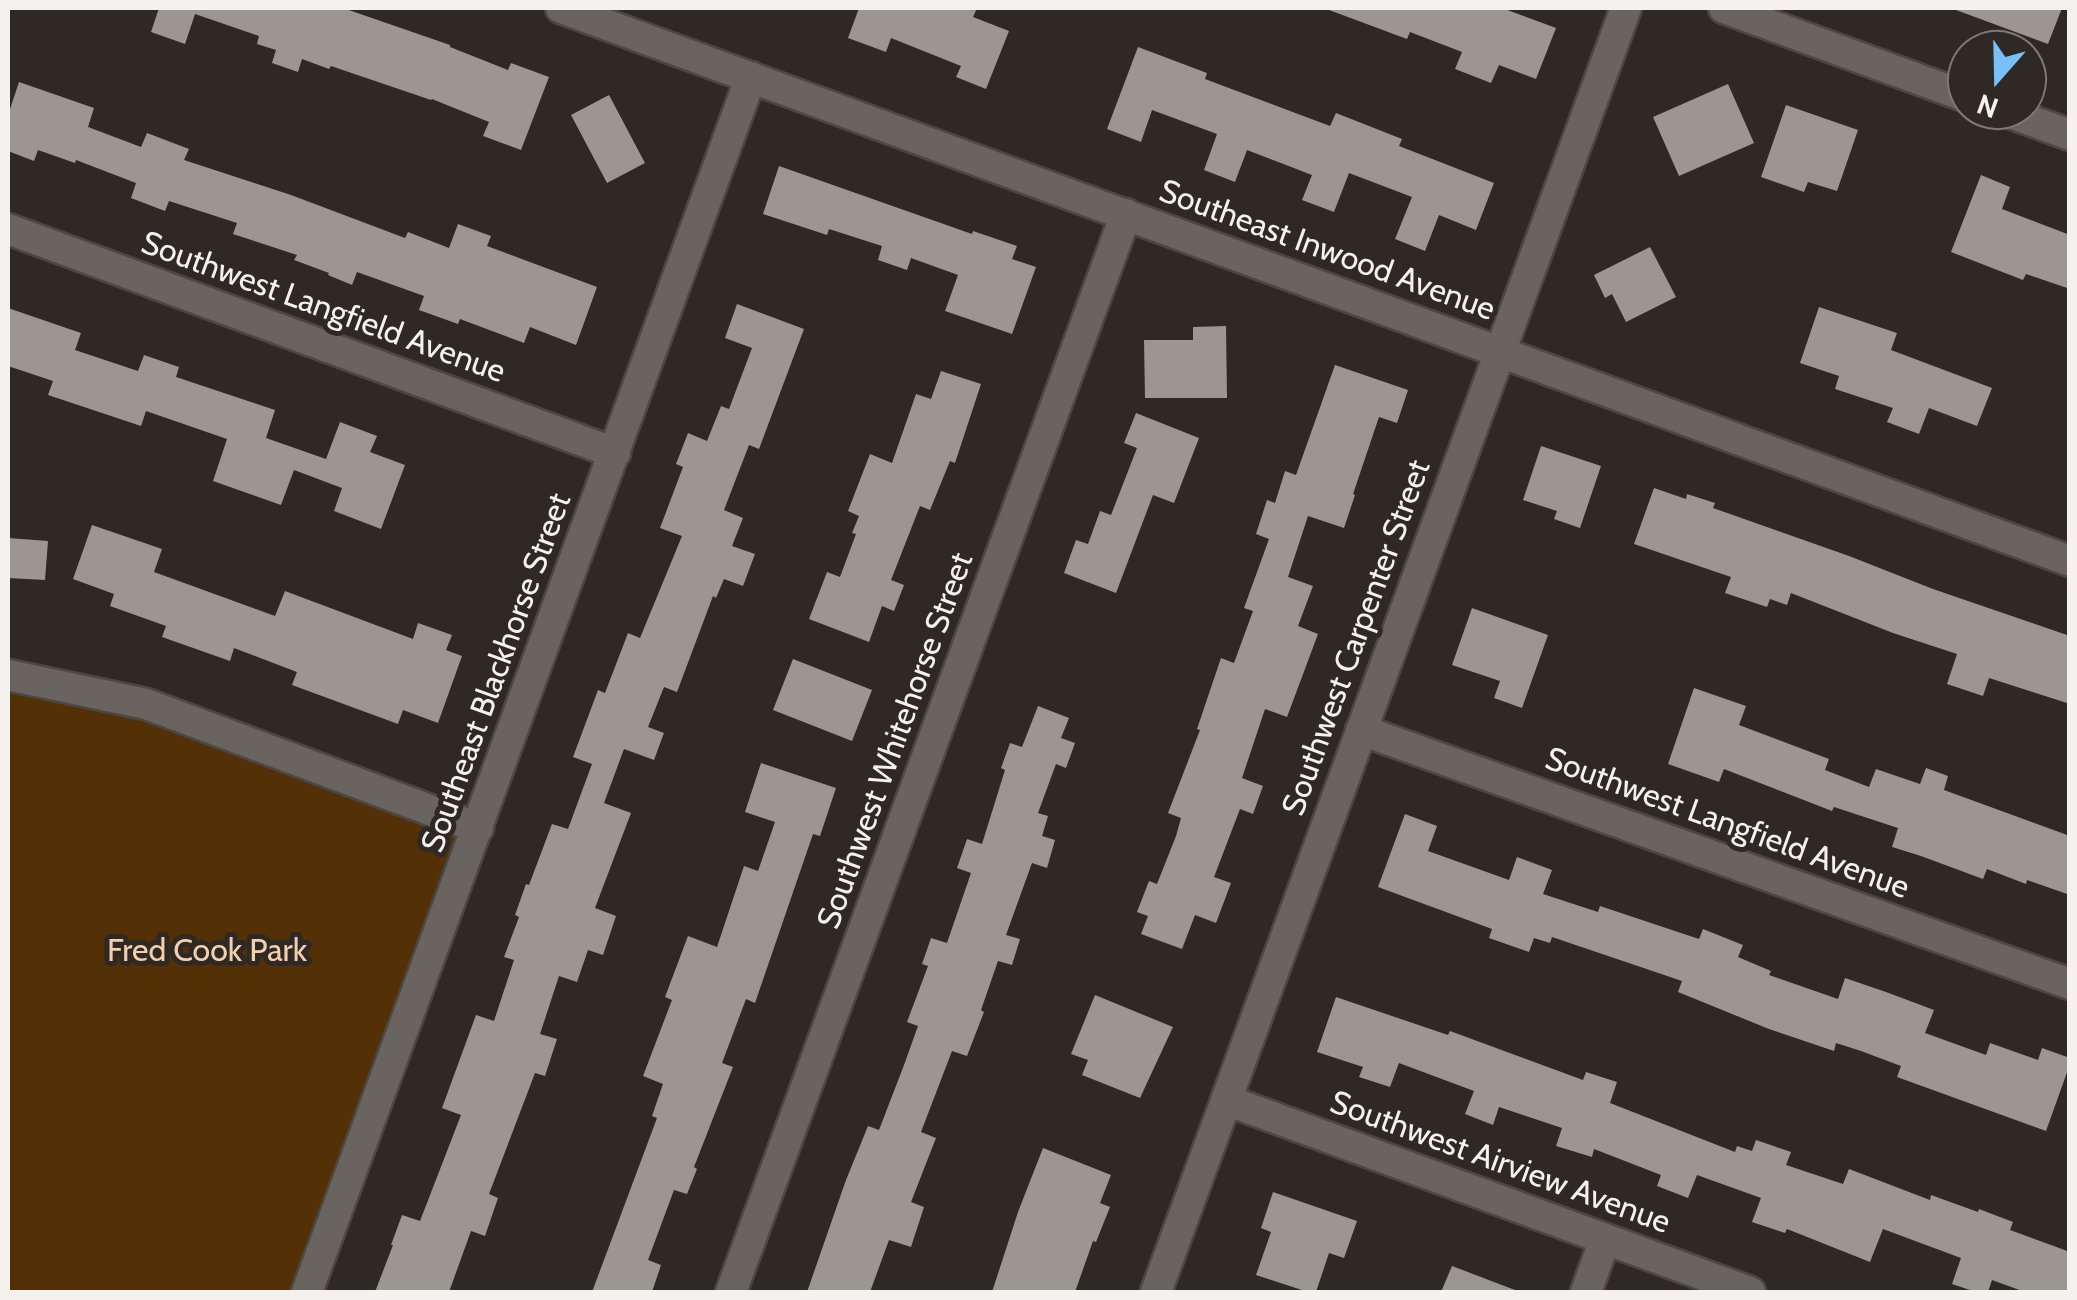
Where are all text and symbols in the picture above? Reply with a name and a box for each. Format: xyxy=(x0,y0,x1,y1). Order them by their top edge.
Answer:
north arrow xyxy=(1947,30,2047,130)
text: N xyxy=(1972,87,2003,126)
street label: Southeast Inwood Avenue xyxy=(1154,172,1500,330)
street label: Southwest Langfield Avenue xyxy=(136,224,510,392)
street label: Southwest Carpenter Street xyxy=(1275,455,1439,821)
street label: Southeast Blackhorse Street xyxy=(414,488,580,858)
street label: Southwest Whitehorse Street xyxy=(810,548,982,934)
street label: Southwest Langfield Avenue xyxy=(1540,740,1914,908)
park label: Fred Cook Park xyxy=(107,933,307,971)
street label: Southwest Airview Avenue xyxy=(1325,1084,1675,1242)

